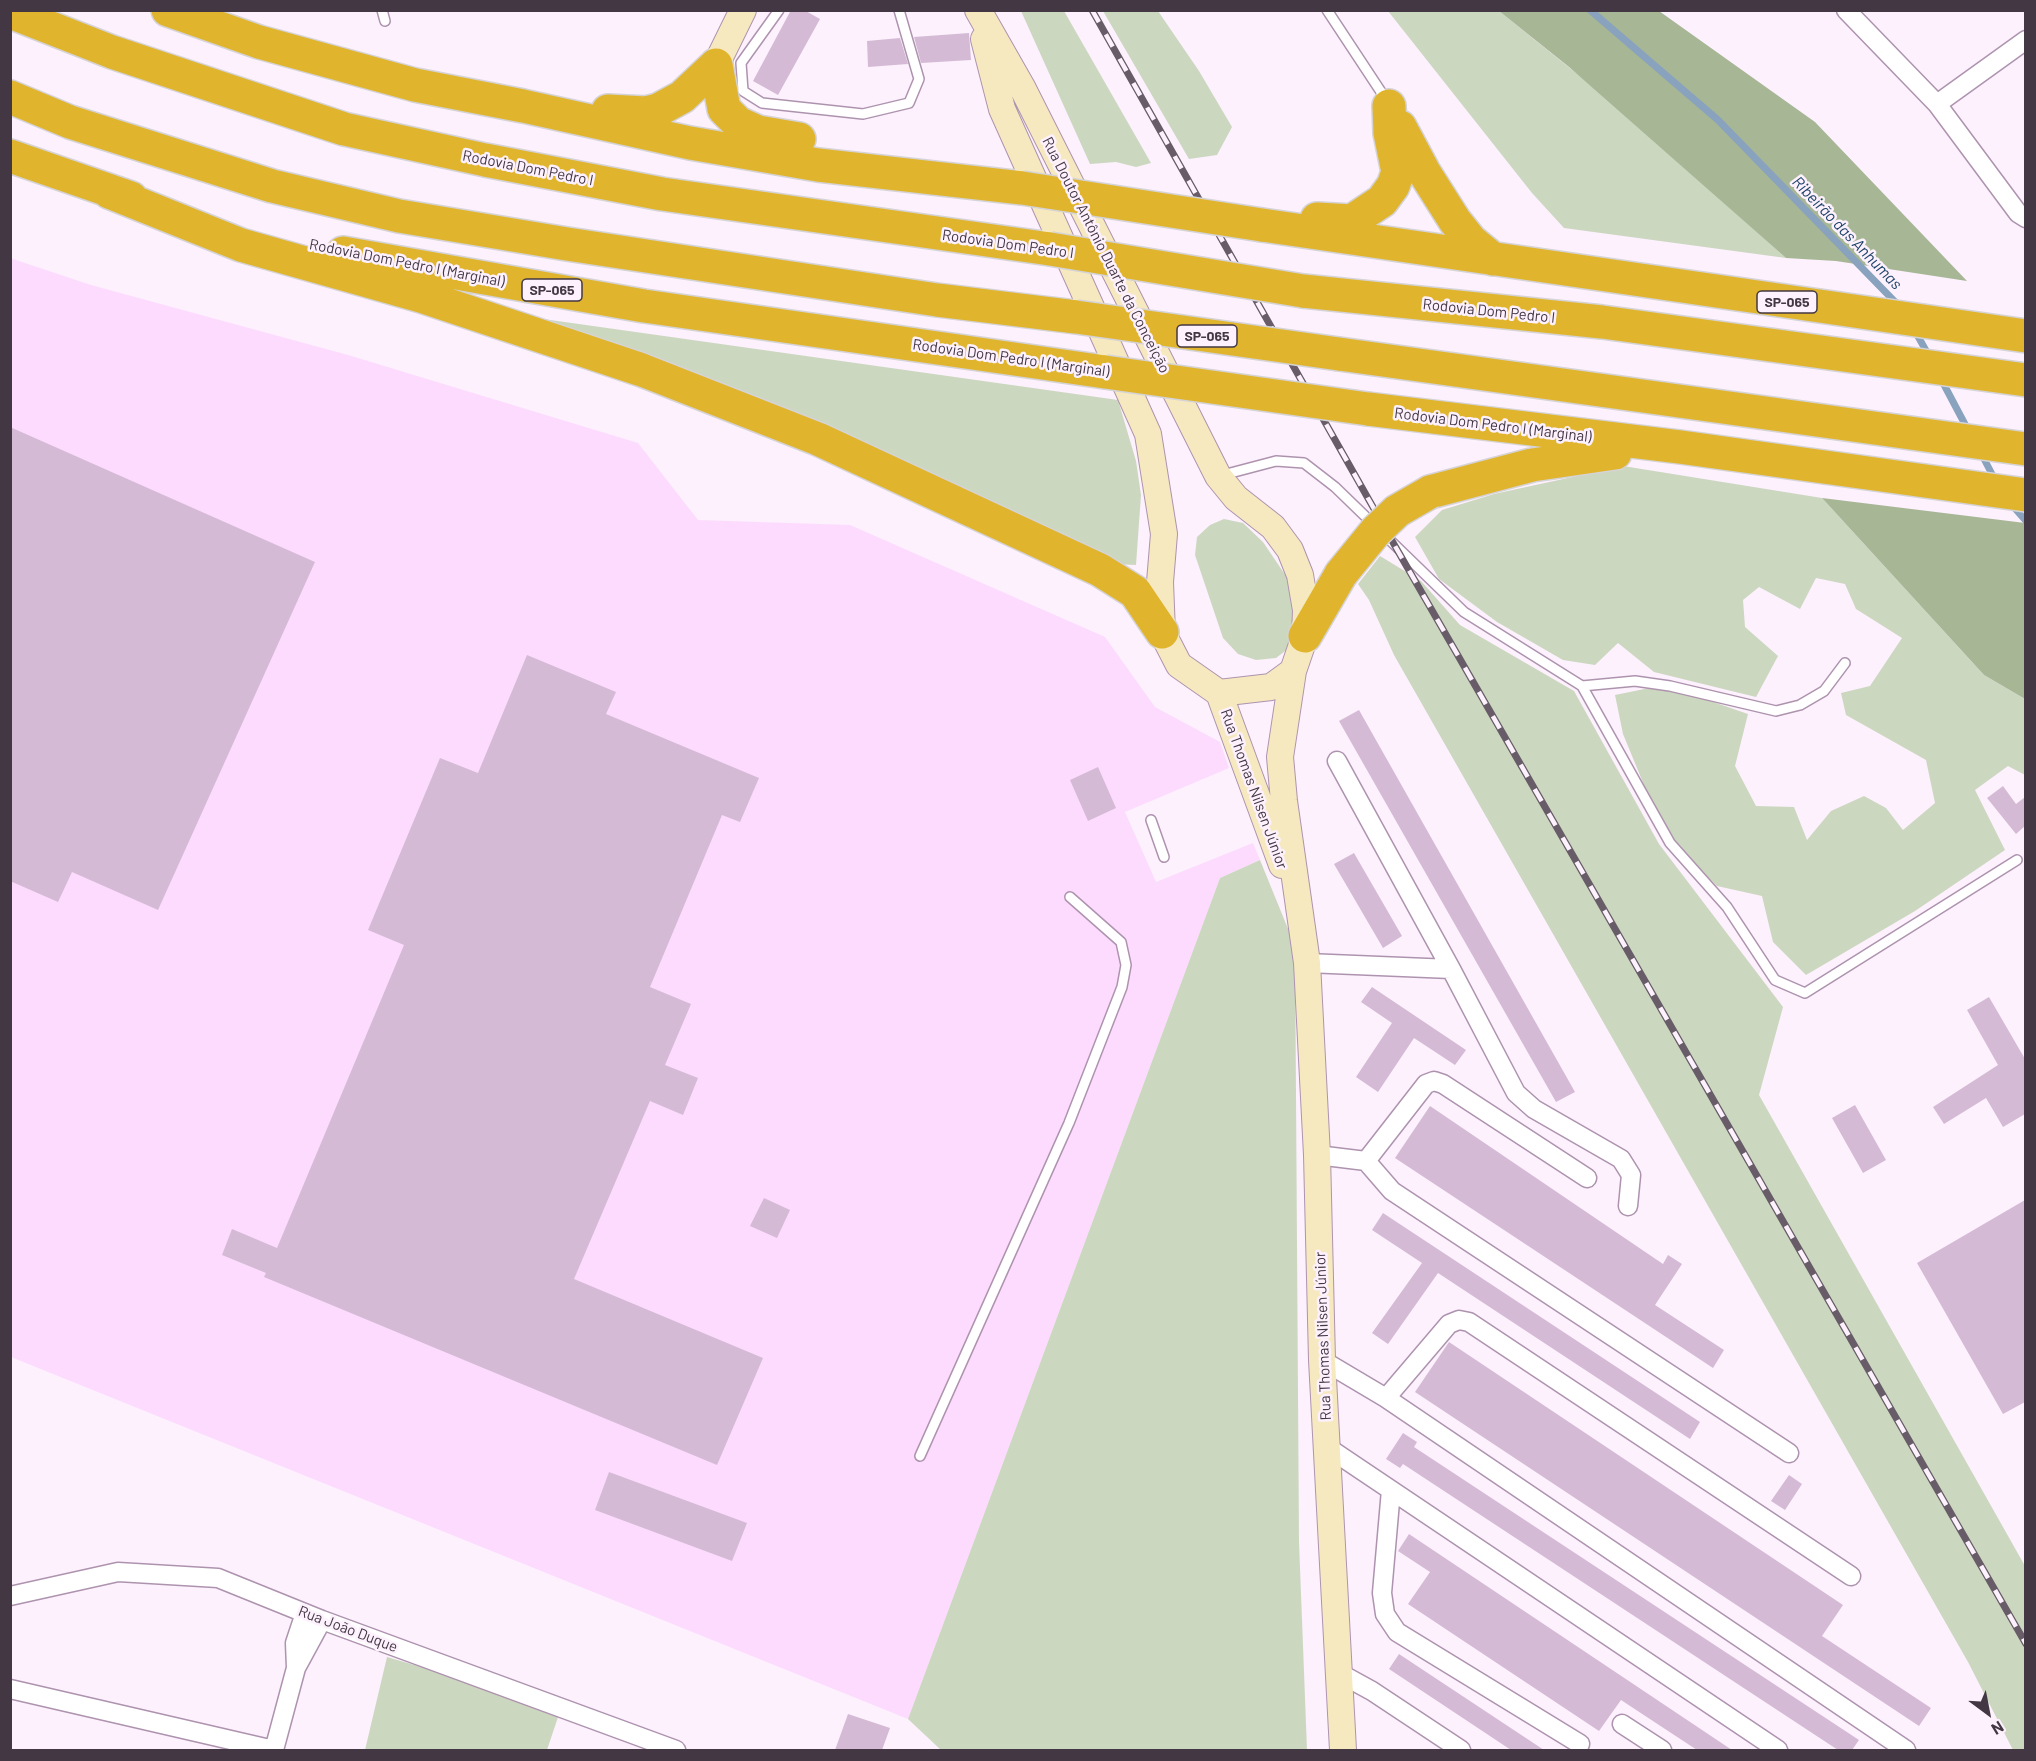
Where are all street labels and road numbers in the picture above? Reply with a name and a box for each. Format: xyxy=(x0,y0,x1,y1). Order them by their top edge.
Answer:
street label: Rua Doutor Antônio Duarte da Conceição xyxy=(1038,134,1174,376)
street label: Rodovia Dom Pedro I xyxy=(461,146,595,190)
street label: Rodovia Dom Pedro I xyxy=(941,226,1075,262)
street label: Rodovia Dom Pedro I (Marginal) xyxy=(308,235,506,291)
road number: SP-065 xyxy=(522,279,582,301)
road number: SP-065 xyxy=(1757,291,1817,313)
street label: Rodovia Dom Pedro I xyxy=(1422,295,1556,327)
road number: SP-065 xyxy=(1177,325,1237,347)
street label: Rodovia Dom Pedro I (Marginal) xyxy=(911,335,1111,381)
street label: Rodovia Dom Pedro I (Marginal) xyxy=(1393,404,1593,446)
street label: Rua Thomas Nilsen Júnior xyxy=(1217,707,1291,871)
street label: Rua Thomas Nilsen Júnior xyxy=(1311,1251,1335,1421)
street label: Rua João Duque xyxy=(296,1602,400,1656)

